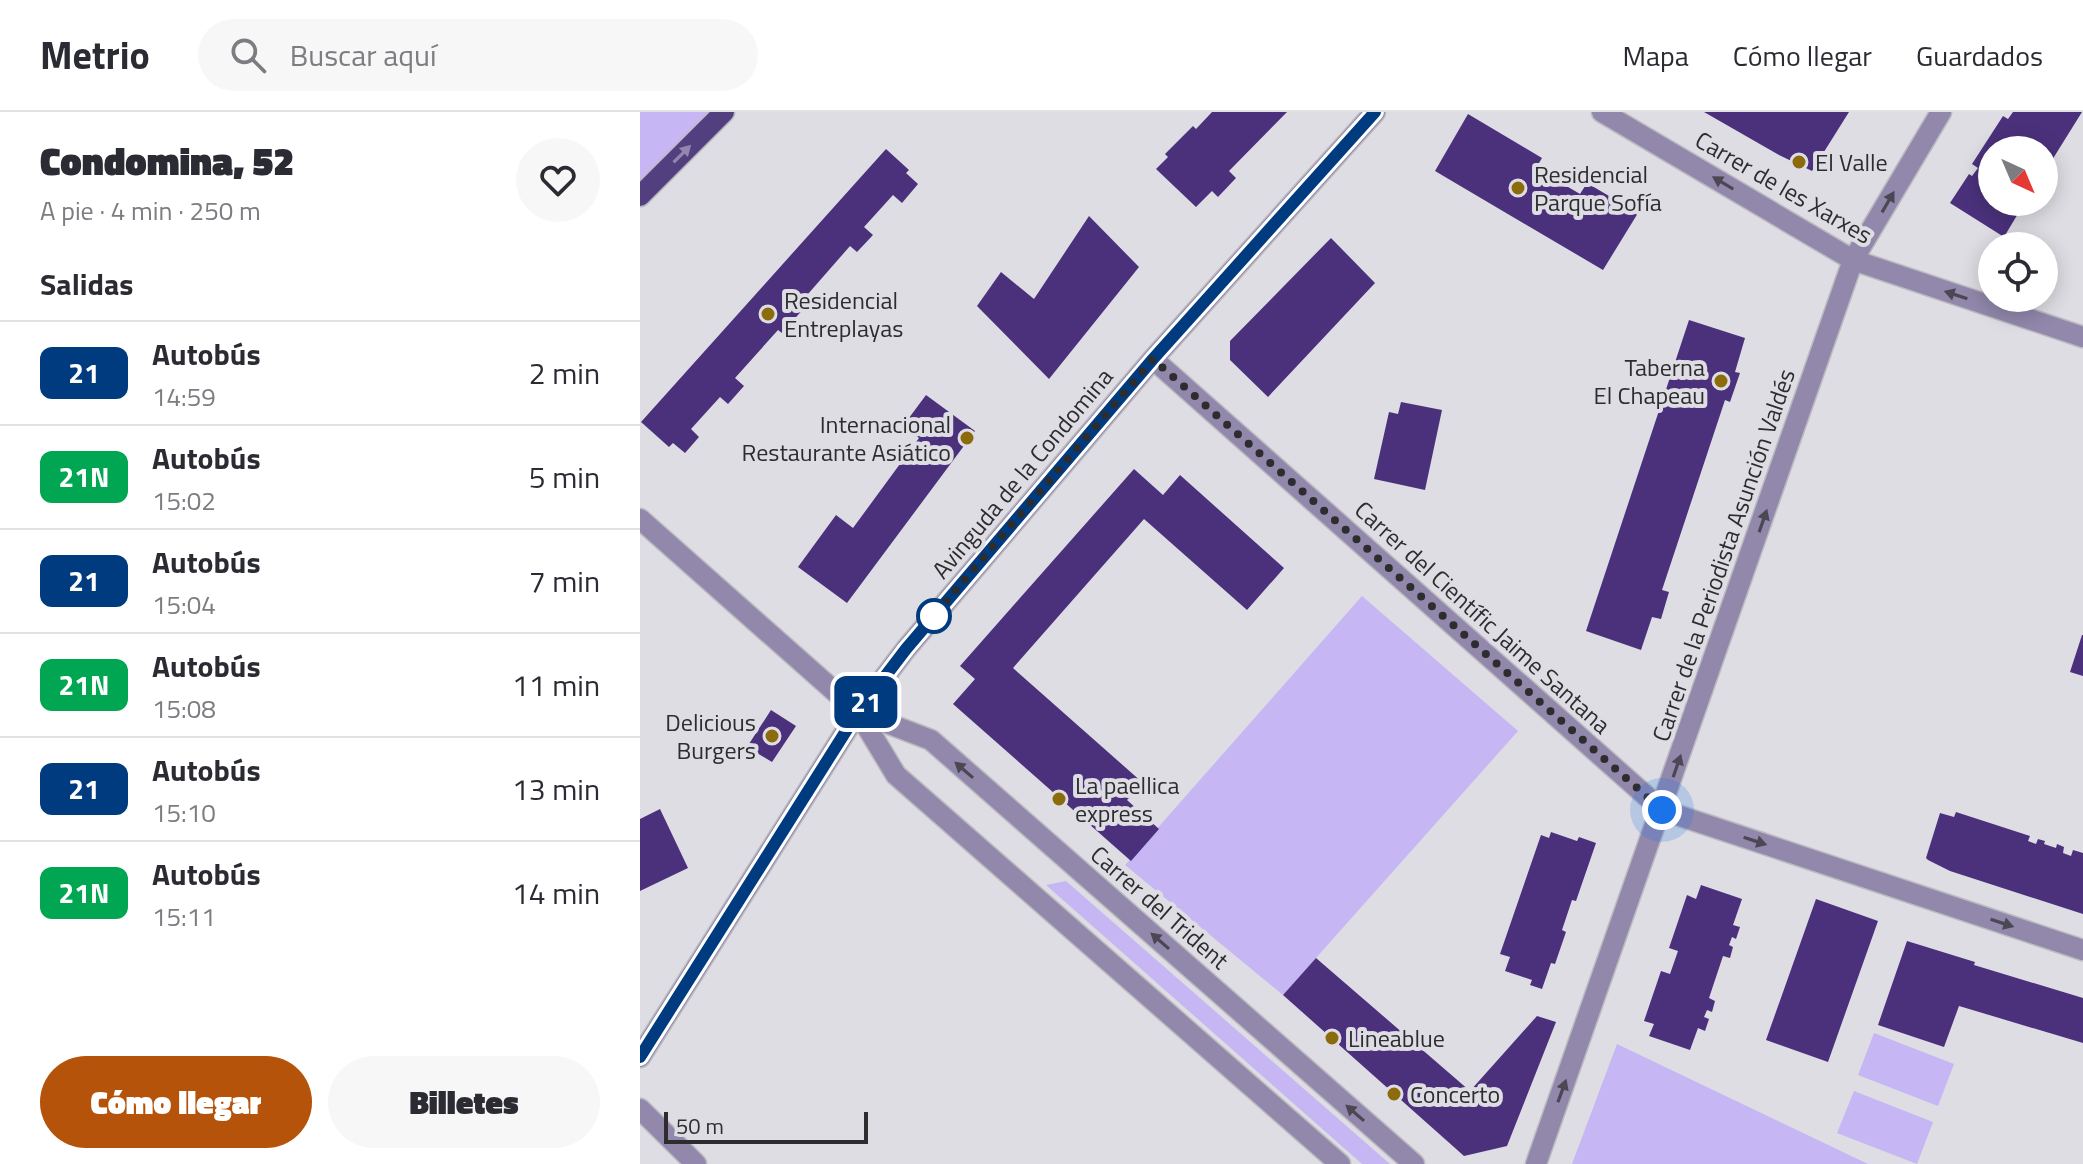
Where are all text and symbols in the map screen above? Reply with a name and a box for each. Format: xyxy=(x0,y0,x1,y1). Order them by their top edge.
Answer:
search box xyxy=(198,19,758,91)
text: Metrio xyxy=(40,26,150,84)
text: Buscar aquí xyxy=(290,32,437,78)
icon: search xyxy=(226,33,270,77)
text: Mapa xyxy=(1622,34,1689,77)
text: Cómo llegar xyxy=(1733,34,1872,77)
text: Guardados xyxy=(1916,34,2043,77)
street label: Carrer de les Xarxes xyxy=(1689,122,1879,252)
text: Condomina, 52 xyxy=(40,132,294,190)
north arrow xyxy=(1978,136,2058,216)
map controls xyxy=(1978,136,2058,312)
button: heart xyxy=(516,138,600,222)
place label: El Valle xyxy=(1815,144,1888,180)
one-way arrow xyxy=(672,145,691,164)
marker: El Valle xyxy=(1790,153,1808,171)
place label: Residencial Parque Sofía xyxy=(1534,156,1662,220)
one-way arrow xyxy=(1712,176,1734,190)
marker: Residencial Parque Sofía xyxy=(1509,179,1527,197)
text: A pie · 4 min · 250 m xyxy=(40,191,261,230)
one-way arrow xyxy=(1881,191,1895,213)
button: locate xyxy=(1978,232,2058,312)
text: Salidas xyxy=(40,261,133,307)
place label: Residencial Entreplayas xyxy=(784,282,903,346)
one-way arrow xyxy=(1944,288,1968,300)
marker: Residencial Entreplayas xyxy=(759,305,777,323)
text: Autobús xyxy=(152,331,261,377)
place label: Taberna El Chapeau xyxy=(1593,349,1705,413)
text: 2 min xyxy=(529,350,600,396)
text: 21 xyxy=(68,351,100,394)
street label: Avinguda de la Condomina xyxy=(923,360,1121,586)
street label: Carrer de la Periodista Asunción Valdés xyxy=(1642,364,1804,746)
marker: Taberna El Chapeau xyxy=(1712,372,1730,390)
text: 14:59 xyxy=(152,377,216,416)
place label: Internacional Restaurante Asiático xyxy=(742,406,951,470)
marker: Internacional Restaurante Asiático xyxy=(958,429,976,447)
text: Autobús xyxy=(152,435,261,481)
text: 5 min xyxy=(529,454,600,500)
text: 21N xyxy=(59,455,109,498)
text: 15:02 xyxy=(152,481,216,520)
street label: Carrer del Científic Jaime Santana xyxy=(1347,492,1619,742)
one-way arrow xyxy=(1757,509,1769,533)
text: Autobús xyxy=(152,539,261,585)
text: 7 min xyxy=(529,558,600,604)
text: 21 xyxy=(68,559,100,602)
text: 15:04 xyxy=(152,585,216,624)
unlabelled marker xyxy=(917,599,951,633)
text: Autobús xyxy=(152,643,261,689)
text: 11 min xyxy=(512,662,600,708)
text: 21N xyxy=(59,663,109,706)
line badge: 21 xyxy=(830,676,902,728)
text: 21 xyxy=(850,680,882,723)
text: 15:08 xyxy=(152,689,216,728)
place label: Delicious Burgers xyxy=(665,704,756,768)
marker: Delicious Burgers xyxy=(763,727,781,745)
text: Autobús xyxy=(152,747,261,793)
one-way arrow xyxy=(1672,754,1684,778)
one-way arrow xyxy=(955,762,975,779)
text: 13 min xyxy=(512,766,600,812)
text: 21 xyxy=(68,767,100,810)
place label: La paellica express xyxy=(1075,767,1179,831)
marker: La paellica express xyxy=(1050,790,1068,808)
your location xyxy=(1642,790,1682,830)
text: 15:10 xyxy=(152,793,216,832)
one-way arrow xyxy=(1743,836,1767,848)
street label: Carrer del Trident xyxy=(1083,837,1238,978)
text: Autobús xyxy=(152,851,261,897)
text: 14 min xyxy=(512,870,600,916)
text: 21N xyxy=(59,871,109,914)
text: 15:11 xyxy=(152,897,216,936)
one-way arrow xyxy=(1990,918,2014,930)
one-way arrow xyxy=(1150,933,1170,950)
place label: Lineablue xyxy=(1348,1020,1445,1056)
marker: Lineablue xyxy=(1323,1029,1341,1047)
button: Cómo llegar xyxy=(40,1056,312,1148)
button: Billetes xyxy=(328,1056,600,1148)
place label: Concerto xyxy=(1410,1076,1500,1112)
one-way arrow xyxy=(1557,1078,1569,1102)
marker: Concerto xyxy=(1385,1085,1403,1103)
one-way arrow xyxy=(1346,1104,1365,1122)
scale bar xyxy=(664,1108,868,1144)
text: 50 m xyxy=(676,1109,724,1143)

